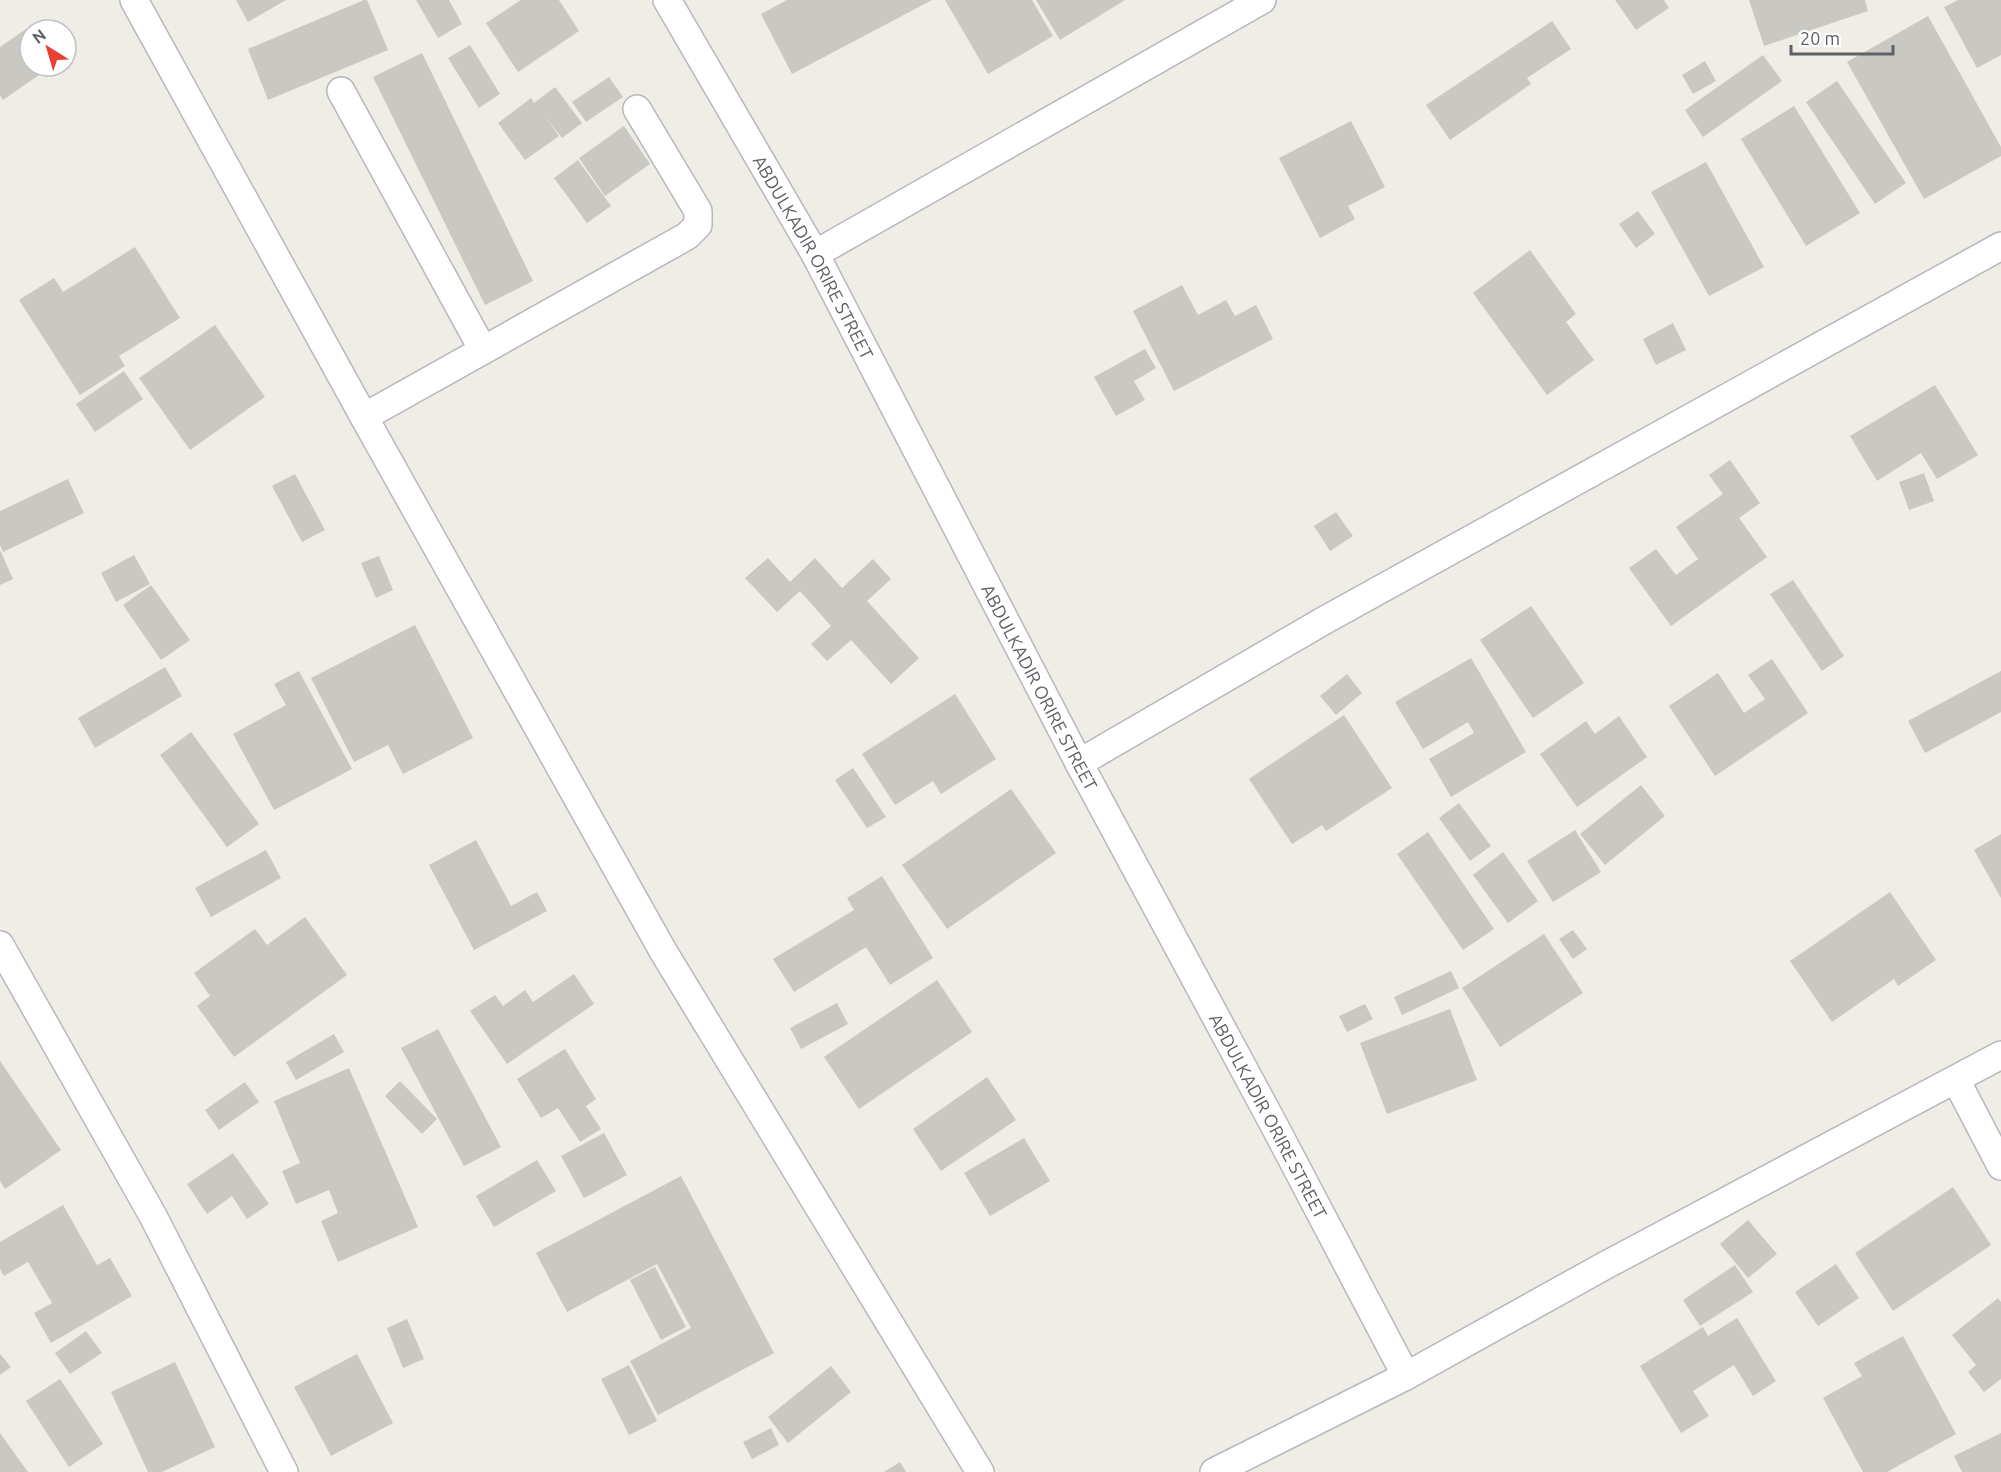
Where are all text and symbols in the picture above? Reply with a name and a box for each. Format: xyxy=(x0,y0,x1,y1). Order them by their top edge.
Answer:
north arrow xyxy=(18,18,78,78)
scale bar xyxy=(1791,18,1893,56)
text: N xyxy=(29,25,49,47)
text: 20 m xyxy=(1800,28,1840,48)
street label: ABDULKADIR ORIRE STREET xyxy=(750,152,878,362)
street label: ABDULKADIR ORIRE STREET xyxy=(978,581,1102,794)
street label: ABDULKADIR ORIRE STREET xyxy=(1206,1010,1331,1222)

